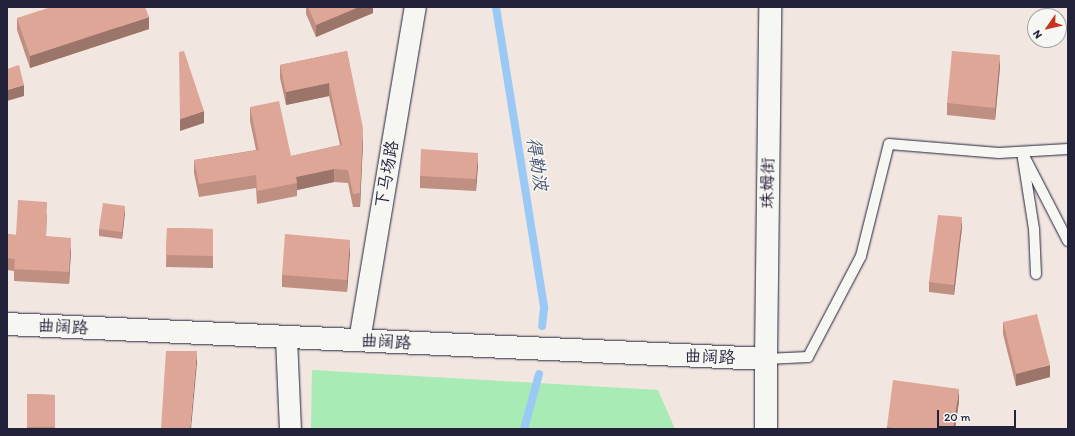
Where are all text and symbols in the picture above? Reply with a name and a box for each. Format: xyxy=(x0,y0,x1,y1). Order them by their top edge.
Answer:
north arrow xyxy=(1027,8,1067,48)
text: N xyxy=(1030,28,1045,41)
water label: 得勒波 xyxy=(522,136,552,192)
street label: 下马场路 xyxy=(371,139,403,209)
street label: 珠姆街 xyxy=(757,157,779,209)
street label: 曲阔路 xyxy=(37,315,89,339)
street label: 曲阔路 xyxy=(360,330,412,354)
street label: 曲阔路 xyxy=(684,346,736,368)
scale bar xyxy=(939,402,1018,428)
text: 20 m xyxy=(944,410,971,424)

